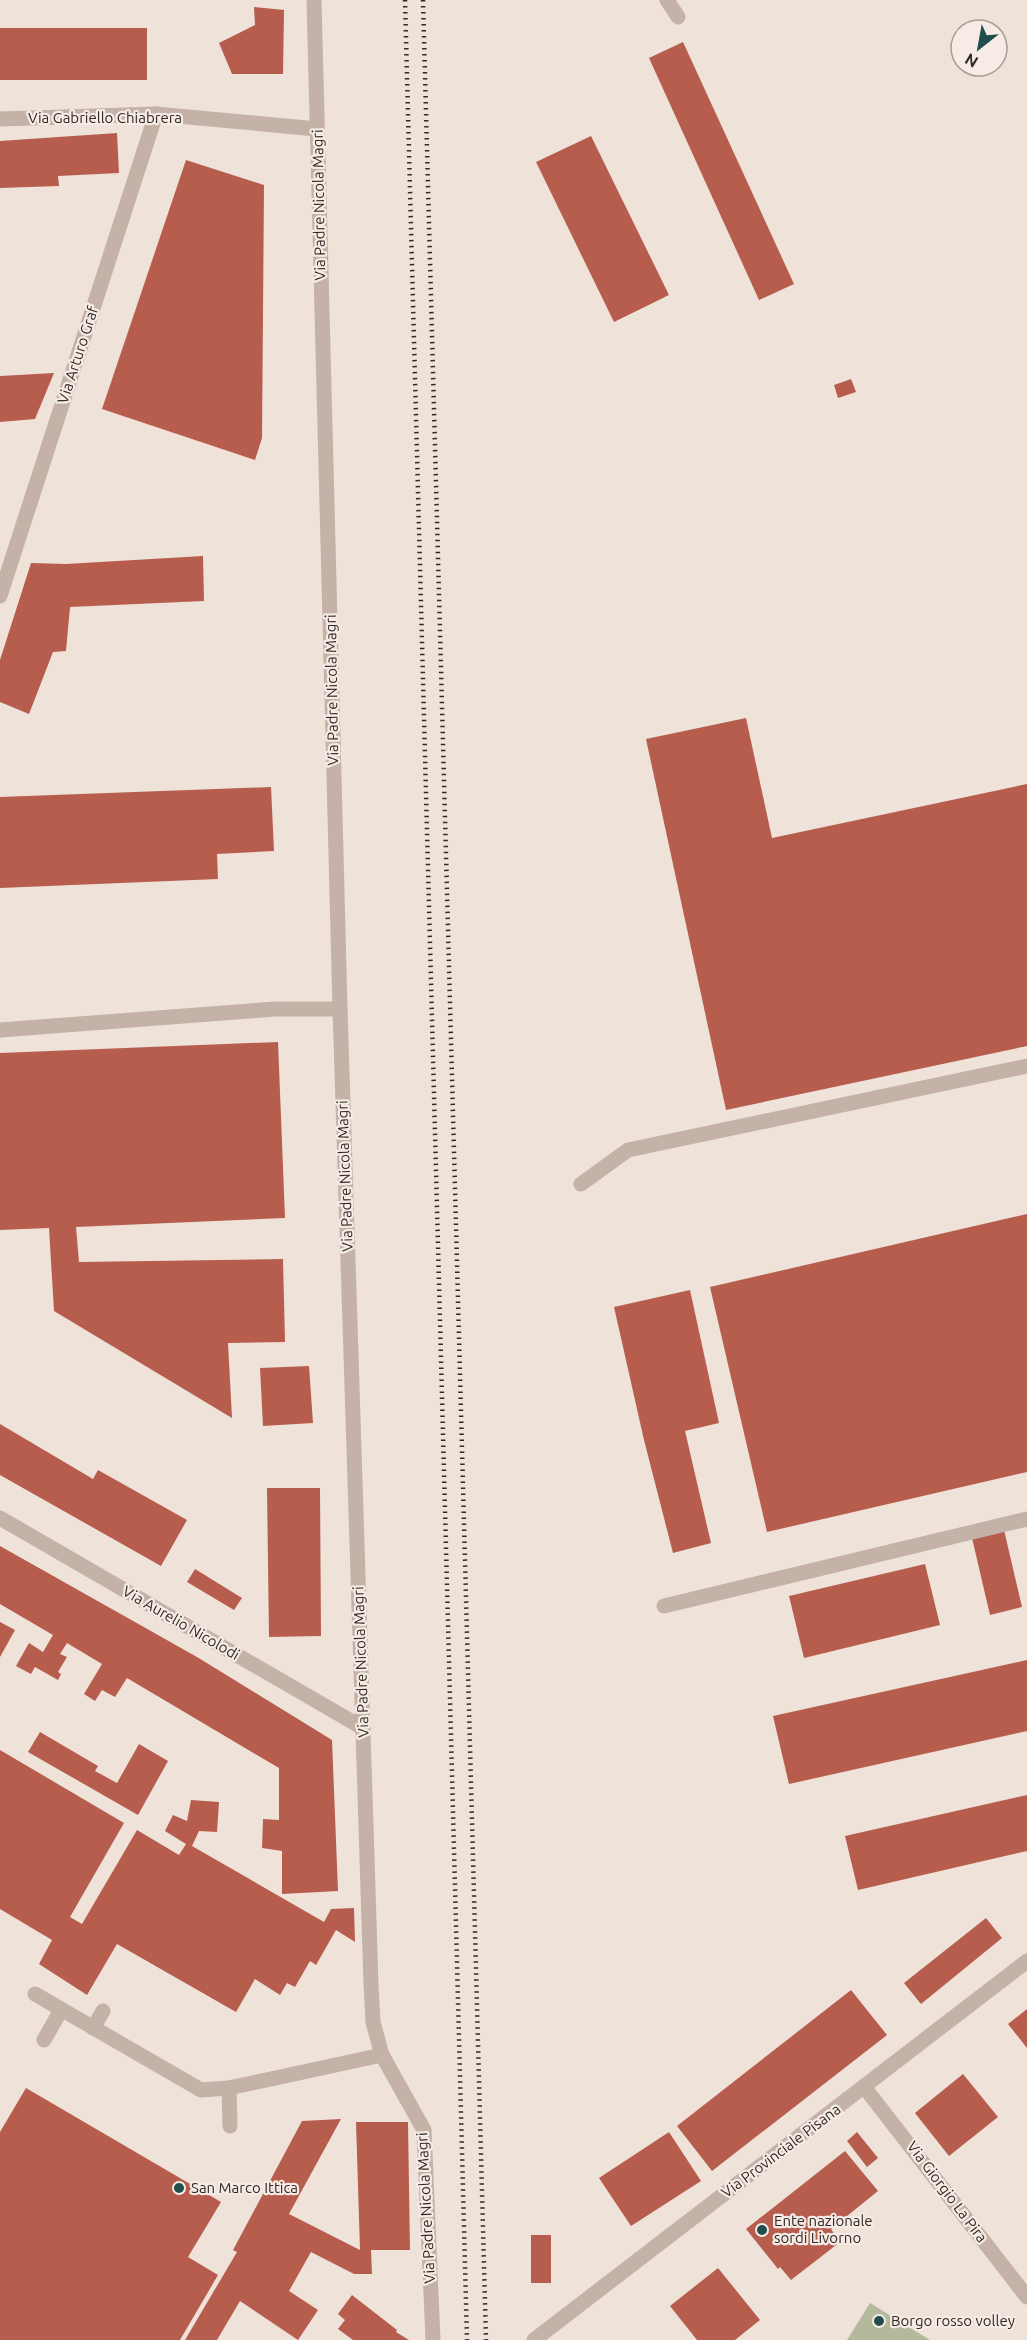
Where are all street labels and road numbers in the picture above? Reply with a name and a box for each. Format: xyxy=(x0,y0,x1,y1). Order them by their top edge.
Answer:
street label: Via Gabriello Chiabrera xyxy=(28,109,182,126)
street label: Via Padre Nicola Magri xyxy=(309,129,328,281)
street label: Via Arturo Graf xyxy=(54,304,101,406)
street label: Via Padre Nicola Magri xyxy=(322,614,341,766)
street label: Via Padre Nicola Magri xyxy=(333,1100,356,1252)
street label: Via Aurelio Nicolodi xyxy=(120,1582,243,1663)
street label: Via Padre Nicola Magri xyxy=(349,1586,372,1738)
street label: Via Provinciale Pisana xyxy=(718,2100,844,2201)
street label: Via Padre Nicola Magri xyxy=(413,2132,438,2284)
street label: Via Giorgio La Pira xyxy=(904,2138,991,2246)

